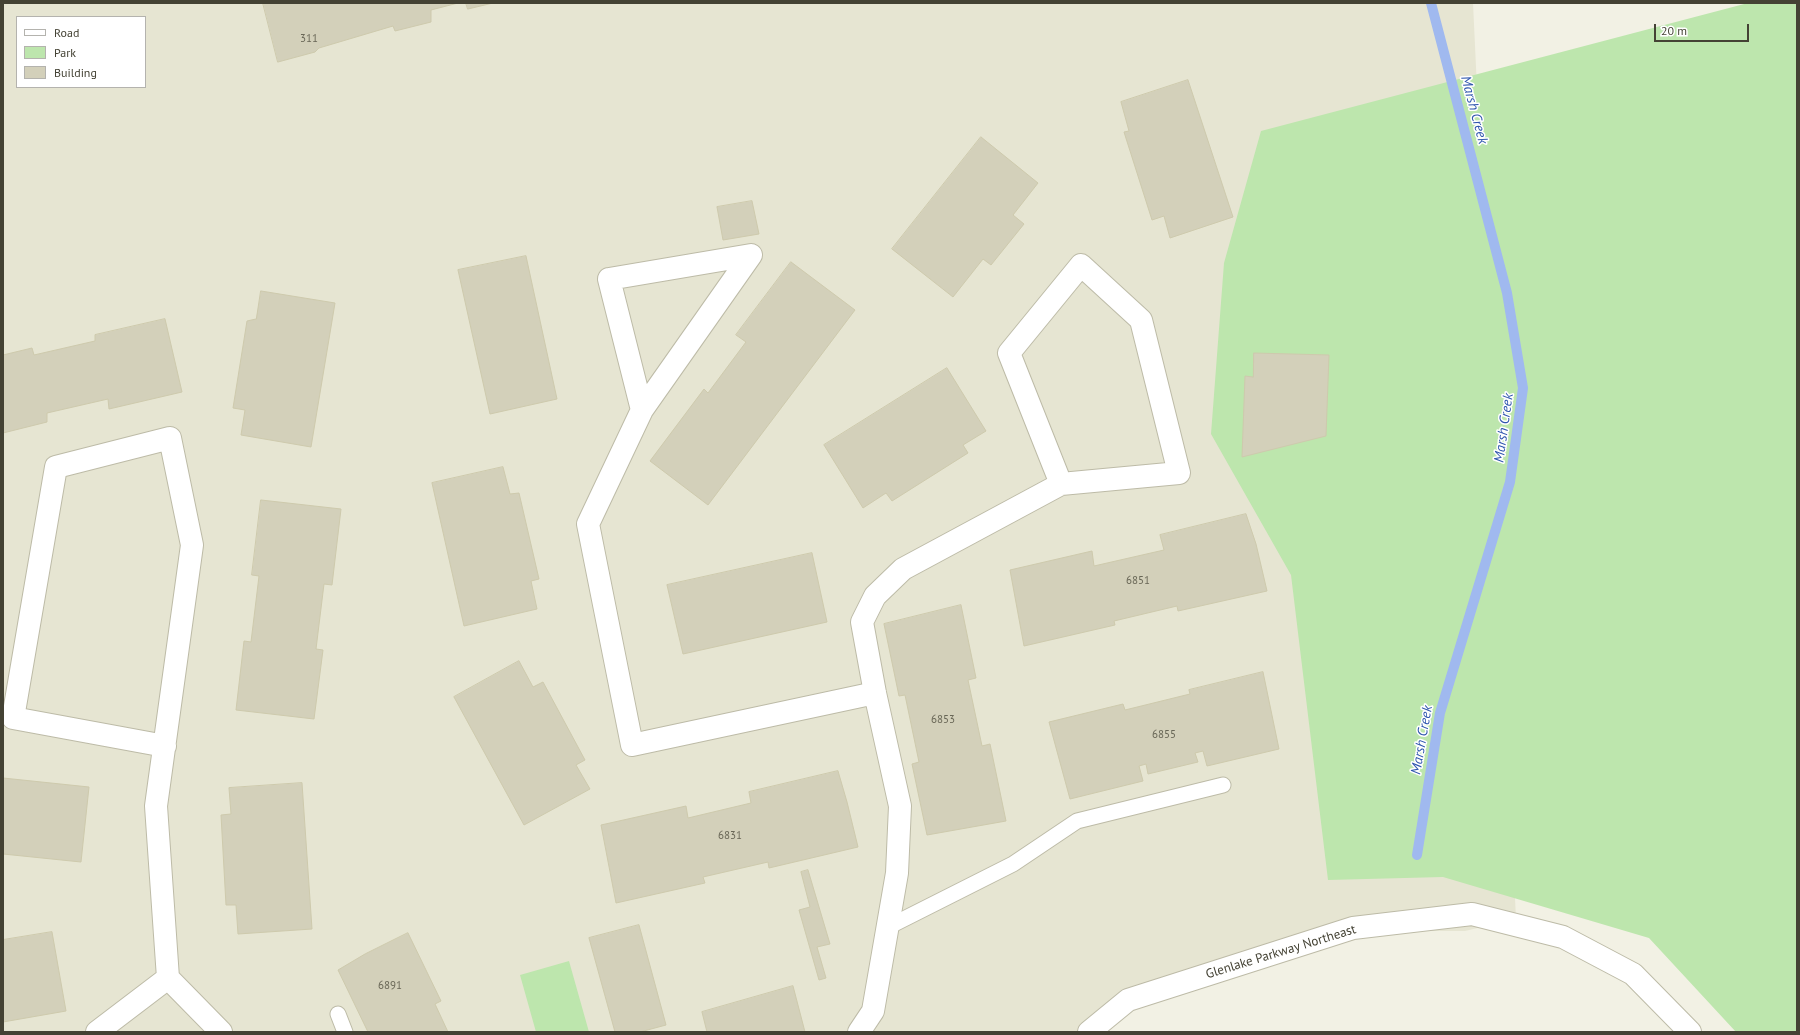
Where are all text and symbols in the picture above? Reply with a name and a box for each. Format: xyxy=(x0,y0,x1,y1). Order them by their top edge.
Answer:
legend xyxy=(16,16,146,88)
scale bar xyxy=(1656,16,1751,42)
text: 20 m xyxy=(1661,23,1687,38)
text: Road xyxy=(54,25,79,40)
house number: 311 xyxy=(300,32,318,46)
text: Park xyxy=(54,45,76,60)
text: Building xyxy=(54,65,97,80)
water label: Marsh Creek xyxy=(1457,74,1491,146)
water label: Marsh Creek xyxy=(1491,392,1517,464)
house number: 6851 xyxy=(1126,574,1150,588)
water label: Marsh Creek xyxy=(1408,704,1436,776)
house number: 6853 xyxy=(931,713,955,727)
house number: 6855 xyxy=(1152,728,1176,742)
house number: 6831 xyxy=(718,829,742,843)
street label: Glenlake Parkway Northeast xyxy=(1204,922,1358,982)
house number: 6891 xyxy=(378,979,402,993)

